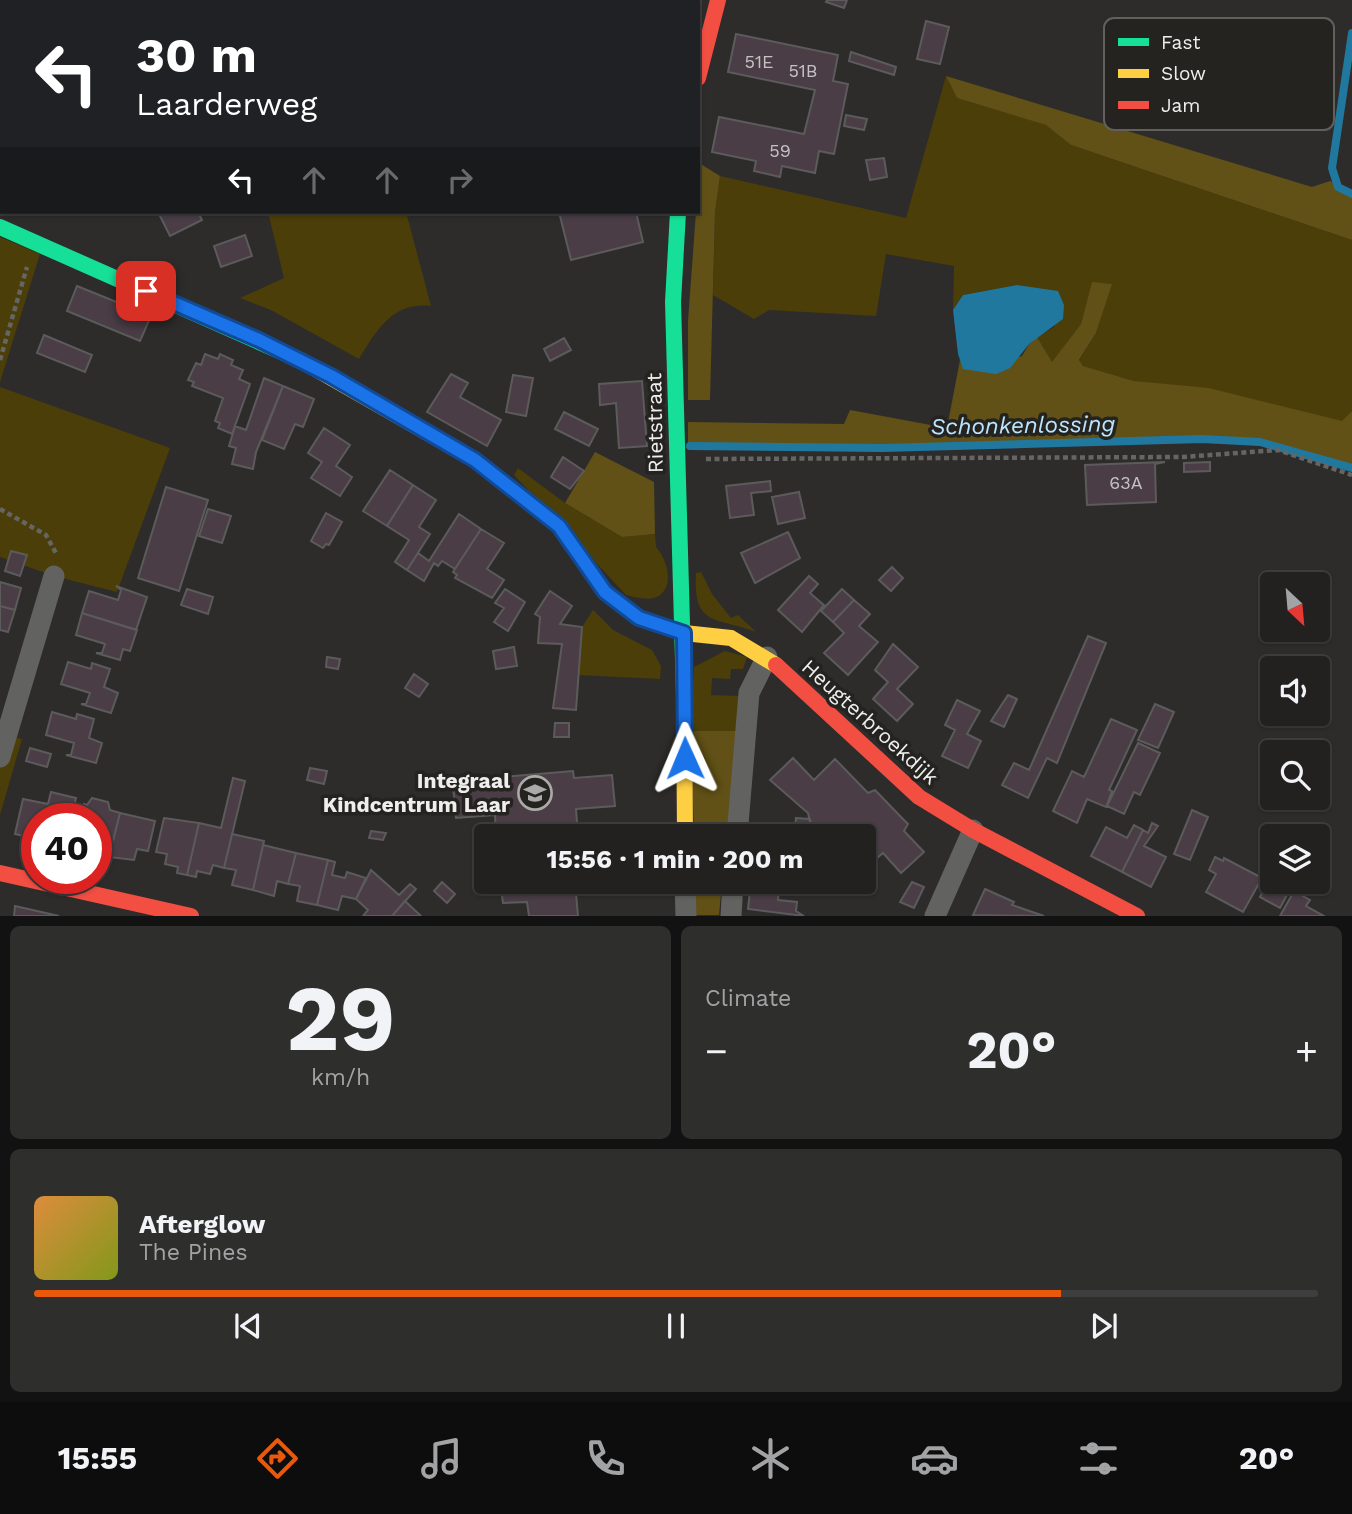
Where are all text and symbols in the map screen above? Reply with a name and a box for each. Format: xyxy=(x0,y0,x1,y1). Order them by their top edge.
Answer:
legend xyxy=(1104,18,1334,130)
text: 30 m xyxy=(136,26,257,84)
icon: left xyxy=(21,28,112,119)
text: Fast xyxy=(1161,31,1200,54)
house number: 51E xyxy=(745,51,773,72)
house number: 51B xyxy=(788,60,818,81)
text: Slow xyxy=(1161,62,1206,85)
text: Laarderweg xyxy=(136,85,317,123)
text: Jam xyxy=(1161,94,1200,117)
house number: 59 xyxy=(769,140,791,161)
icon: left xyxy=(222,161,260,199)
icon: ahead xyxy=(295,161,333,199)
icon: ahead xyxy=(368,161,406,199)
icon: right xyxy=(441,161,479,199)
pin xyxy=(116,261,176,321)
icon: arrive xyxy=(127,272,165,310)
street label: Rietstraat xyxy=(641,372,668,473)
water label: Schonkenlossing xyxy=(930,410,1116,441)
house number: 63A xyxy=(1109,472,1143,493)
north arrow xyxy=(1260,572,1330,642)
map controls xyxy=(1260,572,1330,894)
street label: Heugterbroekdijk xyxy=(797,654,944,789)
button: sound xyxy=(1260,656,1330,726)
position arrow xyxy=(648,721,722,795)
button: search xyxy=(1260,740,1330,810)
place label: Integraal Kindcentrum Laar xyxy=(323,768,510,817)
school or university icon: Integraal Kindcentrum Laar xyxy=(516,774,554,812)
speed limit sign: 40 xyxy=(21,803,112,894)
button: layers xyxy=(1260,824,1330,894)
text: 15:56 · 1 min · 200 m xyxy=(547,844,803,874)
text: 29 xyxy=(285,965,396,1072)
text: Climate xyxy=(705,985,791,1012)
text: 20° xyxy=(966,1020,1057,1081)
text: − xyxy=(705,1029,728,1073)
text: + xyxy=(1295,1029,1318,1073)
text: km/h xyxy=(311,1064,370,1091)
text: Afterglow xyxy=(139,1209,265,1239)
text: The Pines xyxy=(139,1239,248,1266)
icon: previous xyxy=(229,1307,267,1345)
icon: pause xyxy=(657,1307,695,1345)
icon: next xyxy=(1085,1307,1123,1345)
icon: directions xyxy=(253,1434,302,1483)
icon: music xyxy=(417,1434,466,1483)
icon: phone xyxy=(581,1434,630,1483)
icon: climate xyxy=(746,1434,795,1483)
icon: car xyxy=(910,1434,959,1483)
icon: filters xyxy=(1074,1434,1123,1483)
text: 15:55 xyxy=(58,1439,137,1477)
text: 20° xyxy=(1239,1439,1294,1477)

